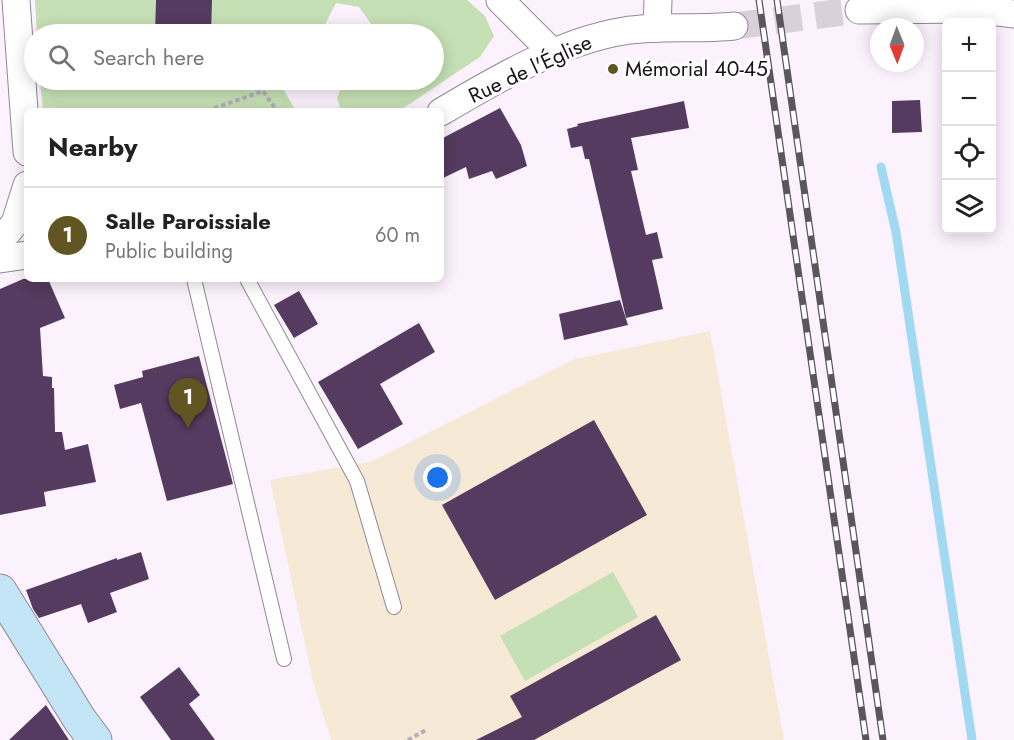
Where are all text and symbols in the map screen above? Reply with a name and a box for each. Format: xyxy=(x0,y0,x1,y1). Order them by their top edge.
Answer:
north arrow xyxy=(870,18,924,72)
map controls xyxy=(942,18,996,234)
button: + xyxy=(942,18,996,72)
search box xyxy=(24,24,444,90)
street label: Rue de l'Église xyxy=(463,27,597,111)
icon: search xyxy=(45,41,78,74)
text: Search here xyxy=(93,41,204,73)
place label: Mémorial 40-45 xyxy=(625,54,768,84)
marker: Mémorial 40-45 xyxy=(606,62,620,76)
button: − xyxy=(942,72,996,126)
button: locate xyxy=(942,126,996,180)
text: Nearby xyxy=(48,128,137,166)
button: layers xyxy=(942,180,996,234)
text: Salle Paroissiale xyxy=(105,205,271,237)
text: 1 xyxy=(62,221,73,250)
text: 60 m xyxy=(375,221,420,250)
text: Public building xyxy=(105,237,233,266)
pin: 1 xyxy=(168,378,207,428)
your location xyxy=(423,463,452,492)

